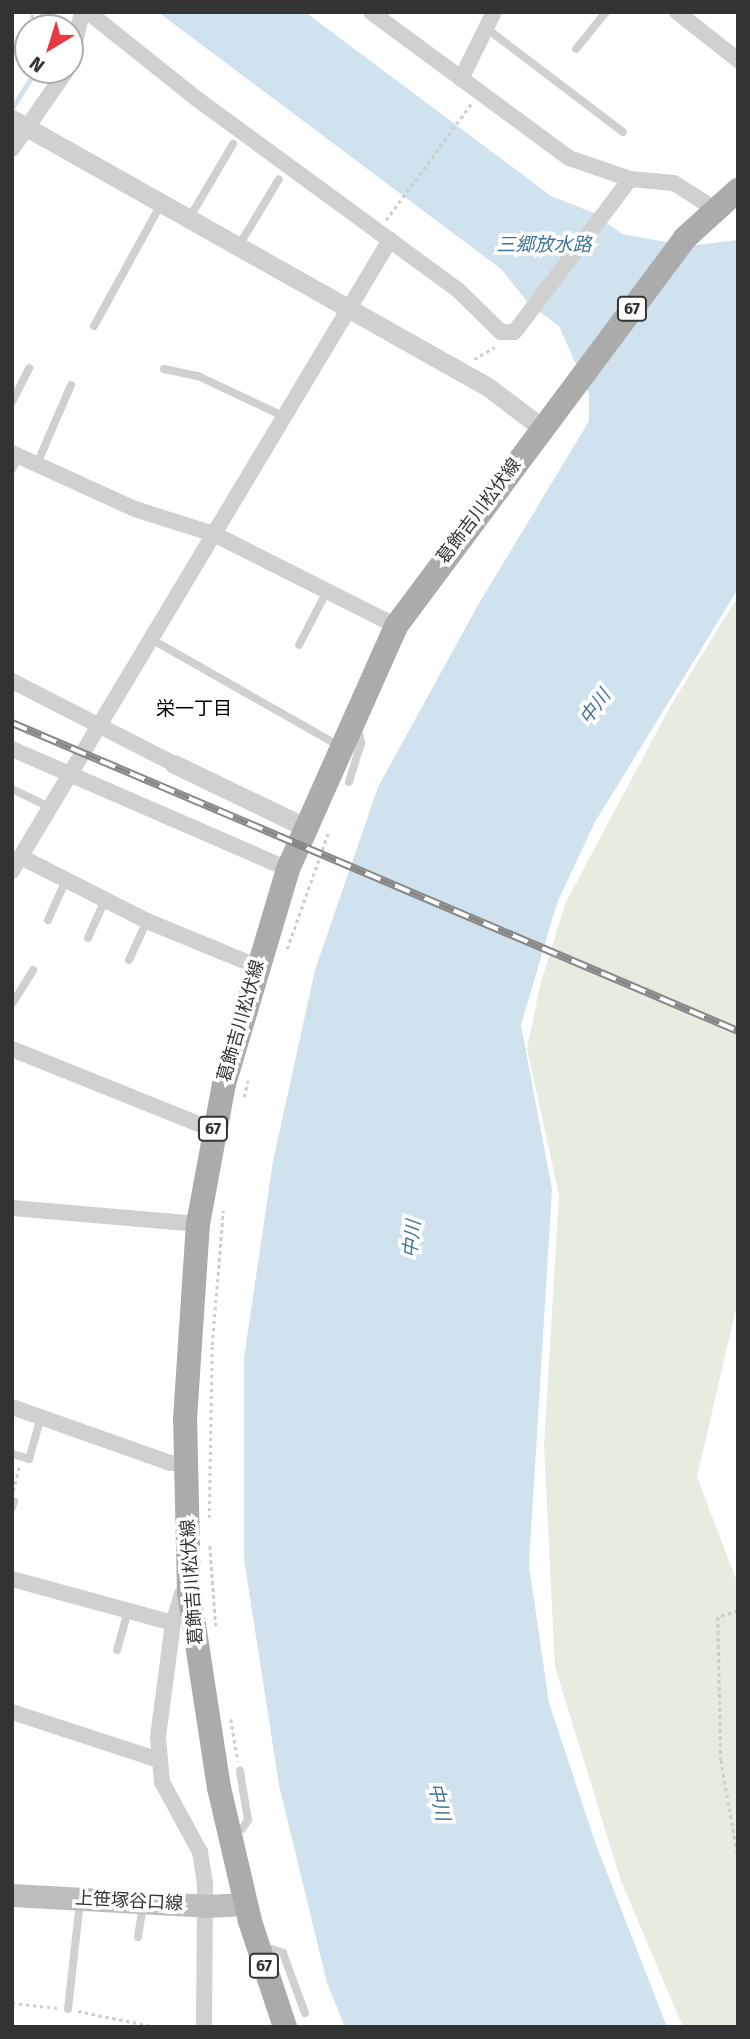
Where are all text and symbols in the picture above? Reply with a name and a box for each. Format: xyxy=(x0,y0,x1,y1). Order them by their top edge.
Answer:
north arrow xyxy=(14,14,84,84)
text: N xyxy=(25,51,49,77)
water label: 三郷放水路 xyxy=(497,234,591,256)
road number: 67 xyxy=(616,296,648,322)
street label: 葛飾吉川松伏線 xyxy=(432,454,526,568)
water label: 中川 xyxy=(574,685,616,729)
district label: 栄一丁目 xyxy=(156,698,232,720)
street label: 葛飾吉川松伏線 xyxy=(213,957,269,1085)
road number: 67 xyxy=(197,1116,229,1142)
water label: 中川 xyxy=(399,1219,425,1259)
street label: 葛飾吉川松伏線 xyxy=(177,1518,207,1646)
water label: 中川 xyxy=(424,1781,454,1823)
street label: 上笹塚谷口線 xyxy=(75,1887,183,1915)
road number: 67 xyxy=(248,1954,280,1978)

